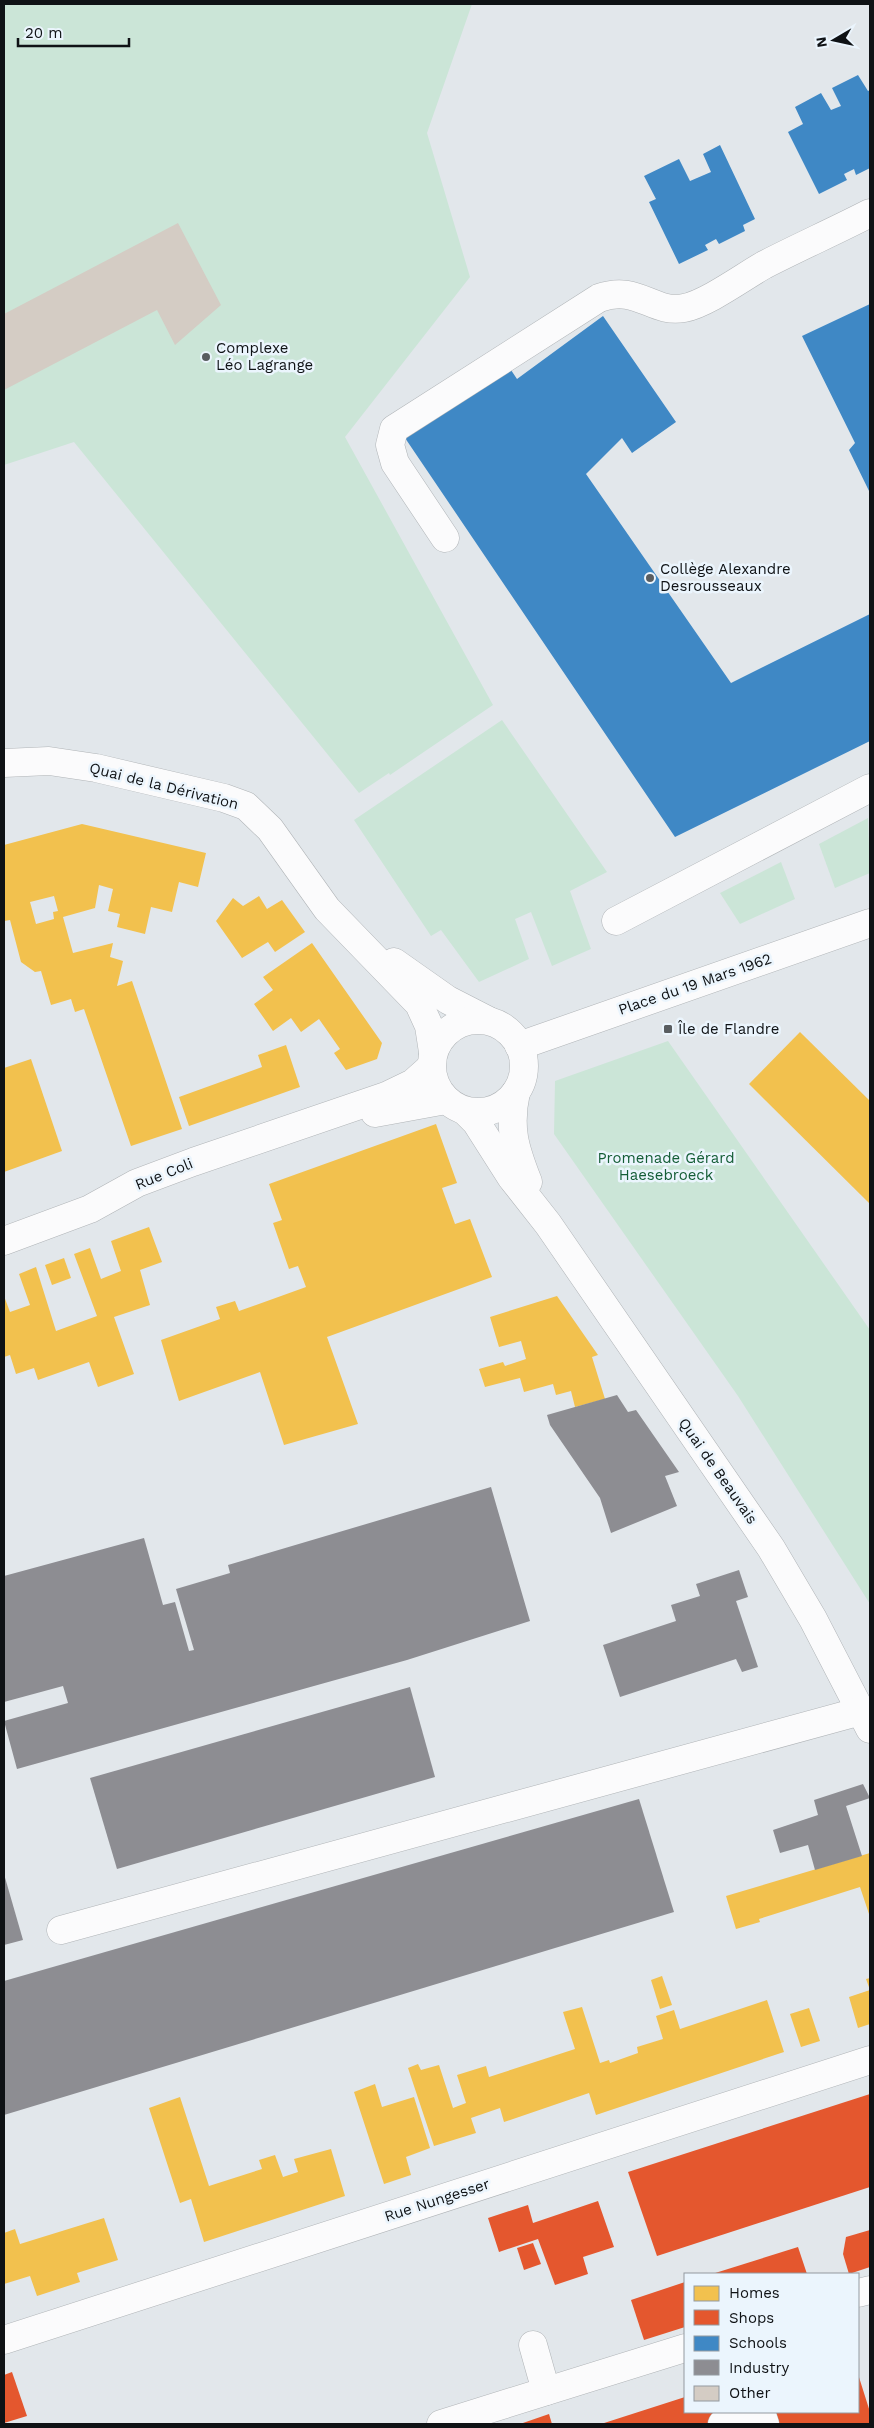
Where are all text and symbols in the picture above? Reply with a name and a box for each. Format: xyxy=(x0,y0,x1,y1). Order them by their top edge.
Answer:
scale bar xyxy=(18,15,129,47)
north arrow xyxy=(809,15,859,65)
text: 20 m xyxy=(25,24,63,42)
text: N xyxy=(812,36,830,48)
place label: Complexe Léo Lagrange xyxy=(216,339,313,374)
marker: Complexe Léo Lagrange xyxy=(200,351,212,363)
place label: Collège Alexandre Desrousseaux xyxy=(660,560,791,595)
marker: Collège Alexandre Desrousseaux xyxy=(644,572,656,584)
street label: Quai de la Dérivation xyxy=(88,759,240,813)
street label: Place du 19 Mars 1962 xyxy=(616,949,774,1019)
place label: Île de Flandre xyxy=(677,1020,779,1038)
marker: Île de Flandre xyxy=(662,1023,674,1035)
park label: Promenade Gérard Haesebroeck xyxy=(597,1149,735,1184)
street label: Rue Coli xyxy=(132,1154,196,1194)
street label: Quai de Beauvais xyxy=(675,1414,761,1528)
street label: Rue Nungesser xyxy=(382,2175,492,2225)
legend xyxy=(684,2273,859,2413)
text: Homes xyxy=(729,2284,780,2302)
text: Shops xyxy=(729,2309,774,2327)
text: Schools xyxy=(729,2334,787,2352)
text: Industry xyxy=(729,2359,790,2377)
text: Other xyxy=(729,2384,771,2402)

